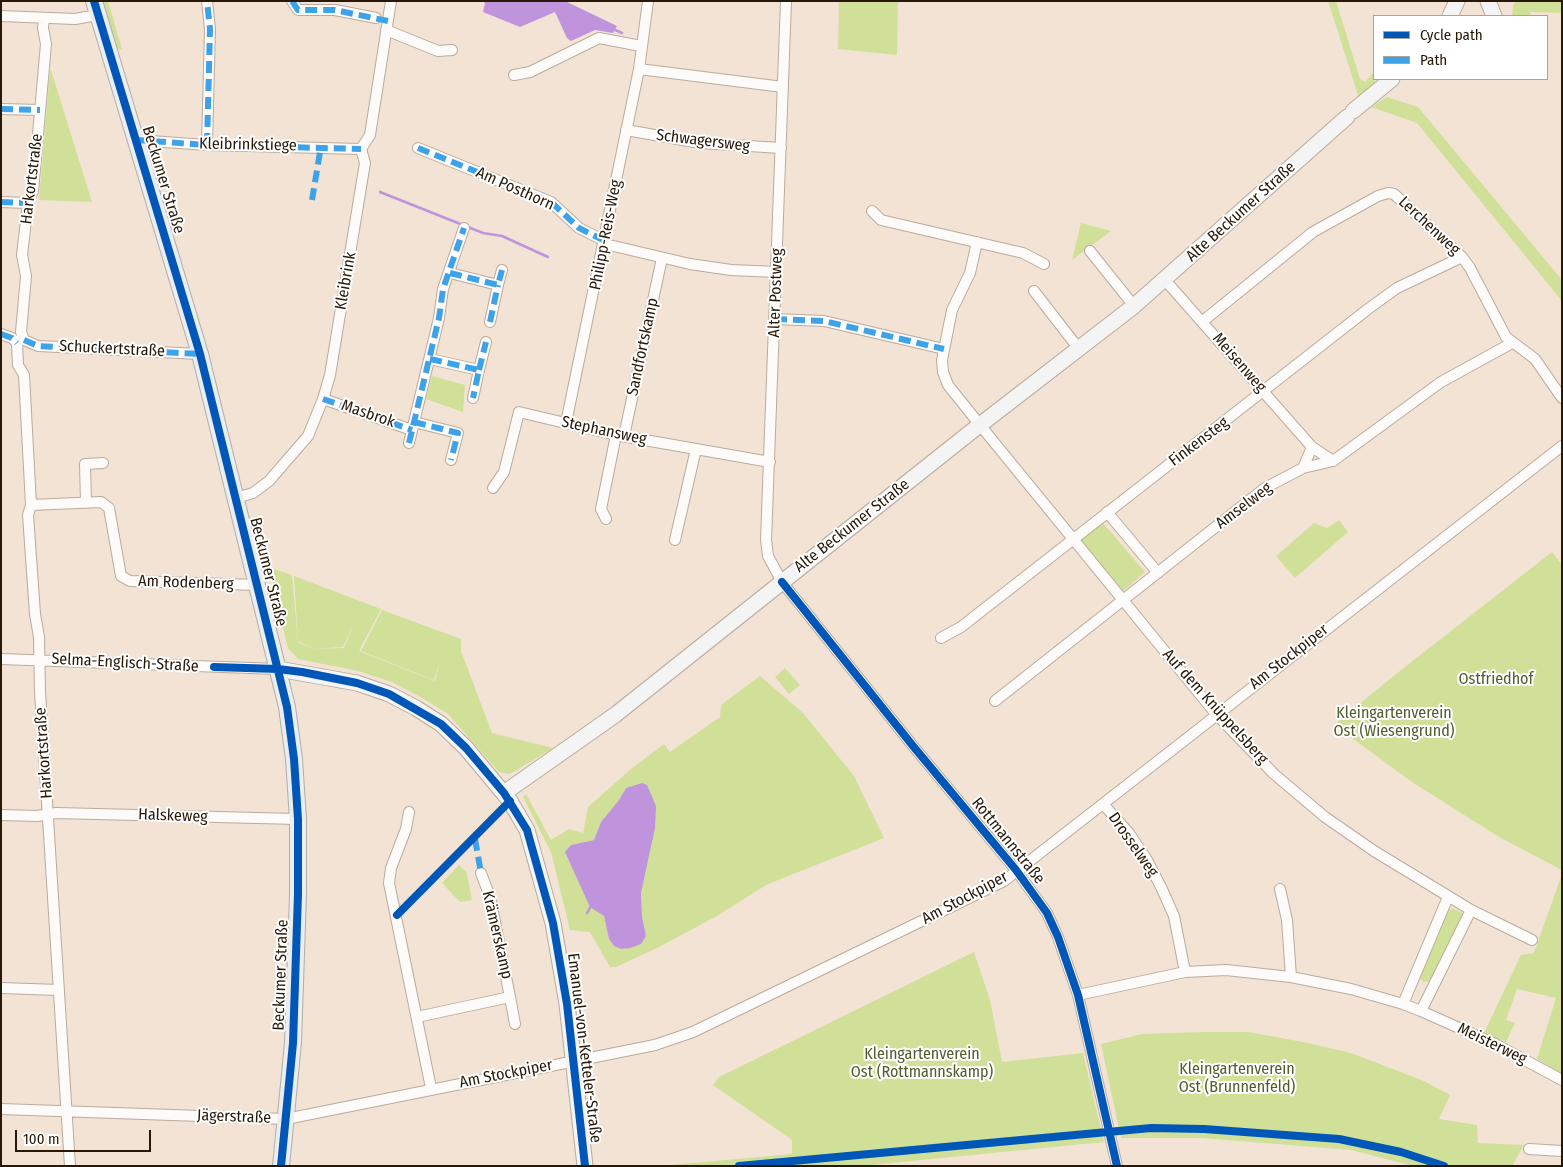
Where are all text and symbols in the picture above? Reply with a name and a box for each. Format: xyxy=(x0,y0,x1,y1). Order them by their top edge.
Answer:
legend xyxy=(1373,15,1548,80)
text: Cycle path xyxy=(1420,26,1483,44)
text: Path xyxy=(1420,51,1447,69)
street label: Beckumer Straße xyxy=(138,124,188,236)
street label: Schwagersweg xyxy=(655,126,751,156)
street label: Harkortstraße xyxy=(17,133,47,225)
street label: Kleibrinkstiege xyxy=(199,135,297,155)
street label: Alte Beckumer Straße xyxy=(1182,158,1300,266)
street label: Am Posthorn xyxy=(473,163,557,215)
street label: Philipp-Reis-Weg xyxy=(586,178,626,292)
street label: Lerchenweg xyxy=(1394,193,1464,259)
street label: Alter Postweg xyxy=(765,248,787,338)
street label: Kleibrink xyxy=(331,250,361,312)
street label: Sandfortskamp xyxy=(623,296,663,398)
street label: Meisenweg xyxy=(1208,329,1270,397)
street label: Schuckertstraße xyxy=(59,337,165,361)
street label: Masbrok xyxy=(339,396,397,432)
street label: Stephansweg xyxy=(560,413,648,449)
street label: Finkensteg xyxy=(1165,413,1233,471)
street label: Alte Beckumer Straße xyxy=(791,475,913,577)
street label: Amselweg xyxy=(1212,479,1276,533)
street label: Beckumer Straße xyxy=(245,516,291,628)
street label: Am Rodenberg xyxy=(138,572,234,594)
street label: Am Stockpiper xyxy=(1246,620,1332,694)
street label: Auf dem Knüppelsberg xyxy=(1158,645,1272,769)
street label: Selma-Englisch-Straße xyxy=(51,650,199,676)
park label: Ostfriedhof xyxy=(1459,670,1533,690)
park label: Kleingartenverein Ost (Wiesengrund) xyxy=(1334,704,1454,742)
street label: Harkortstraße xyxy=(31,707,57,799)
street label: Rottmannstraße xyxy=(967,794,1049,888)
street label: Halskeweg xyxy=(138,805,208,827)
street label: Drosselweg xyxy=(1104,809,1162,881)
street label: Am Stockpiper xyxy=(919,867,1011,929)
street label: Krämerskamp xyxy=(478,889,516,981)
street label: Beckumer Straße xyxy=(269,919,293,1031)
street label: Emanuel-von-Ketteler-Straße xyxy=(563,952,605,1144)
street label: Meisterweg xyxy=(1454,1019,1530,1069)
park label: Kleingartenverein Ost (Rottmannskamp) xyxy=(851,1045,993,1083)
street label: Am Stockpiper xyxy=(458,1056,554,1092)
park label: Kleingartenverein Ost (Brunnenfeld) xyxy=(1179,1060,1295,1098)
street label: Jägerstraße xyxy=(197,1106,271,1128)
scale bar xyxy=(18,1120,154,1152)
text: 100 m xyxy=(23,1130,60,1148)

